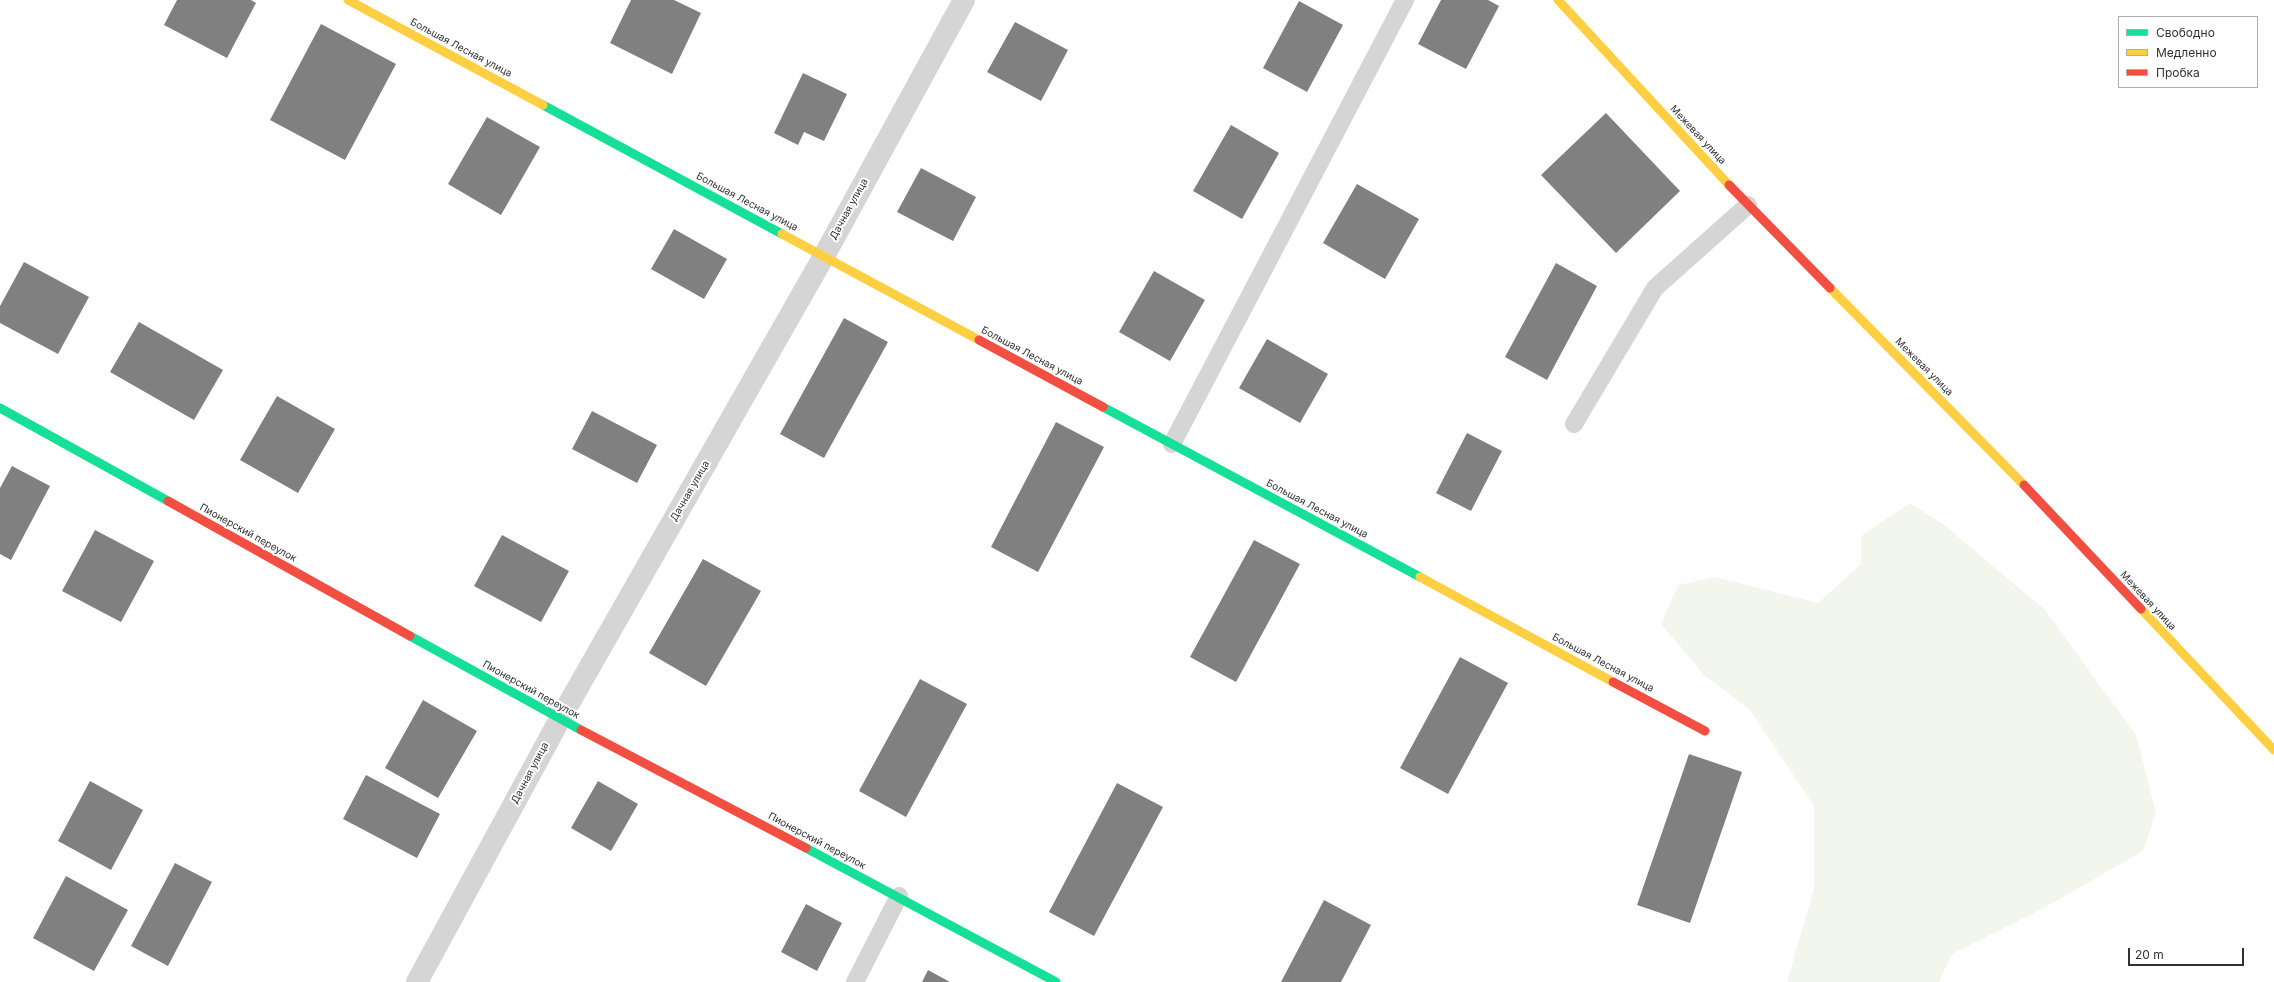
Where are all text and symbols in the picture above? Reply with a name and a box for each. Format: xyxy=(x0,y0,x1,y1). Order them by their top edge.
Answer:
street label: Большая Лесная улица xyxy=(408,16,514,80)
legend xyxy=(2118,16,2258,88)
text: Свободно xyxy=(2156,25,2215,40)
text: Медленно xyxy=(2156,45,2217,60)
text: Пробка xyxy=(2156,65,2200,80)
street label: Межевая улица xyxy=(1668,103,1728,167)
street label: Большая Лесная улица xyxy=(694,170,800,234)
street label: Дачная улица xyxy=(827,176,871,242)
street label: Большая Лесная улица xyxy=(979,324,1085,388)
street label: Межевая улица xyxy=(1893,336,1955,398)
street label: Дачная улица xyxy=(668,459,712,523)
street label: Большая Лесная улица xyxy=(1264,477,1370,541)
street label: Пионерский переулок xyxy=(198,501,298,565)
street label: Межевая улица xyxy=(2118,569,2178,633)
street label: Большая Лесная улица xyxy=(1550,631,1656,695)
street label: Пионерский переулок xyxy=(481,658,581,722)
street label: Дачная улица xyxy=(509,740,551,806)
street label: Пионерский переулок xyxy=(766,810,868,872)
scale bar xyxy=(2130,940,2246,966)
text: 20 m xyxy=(2135,947,2164,962)

